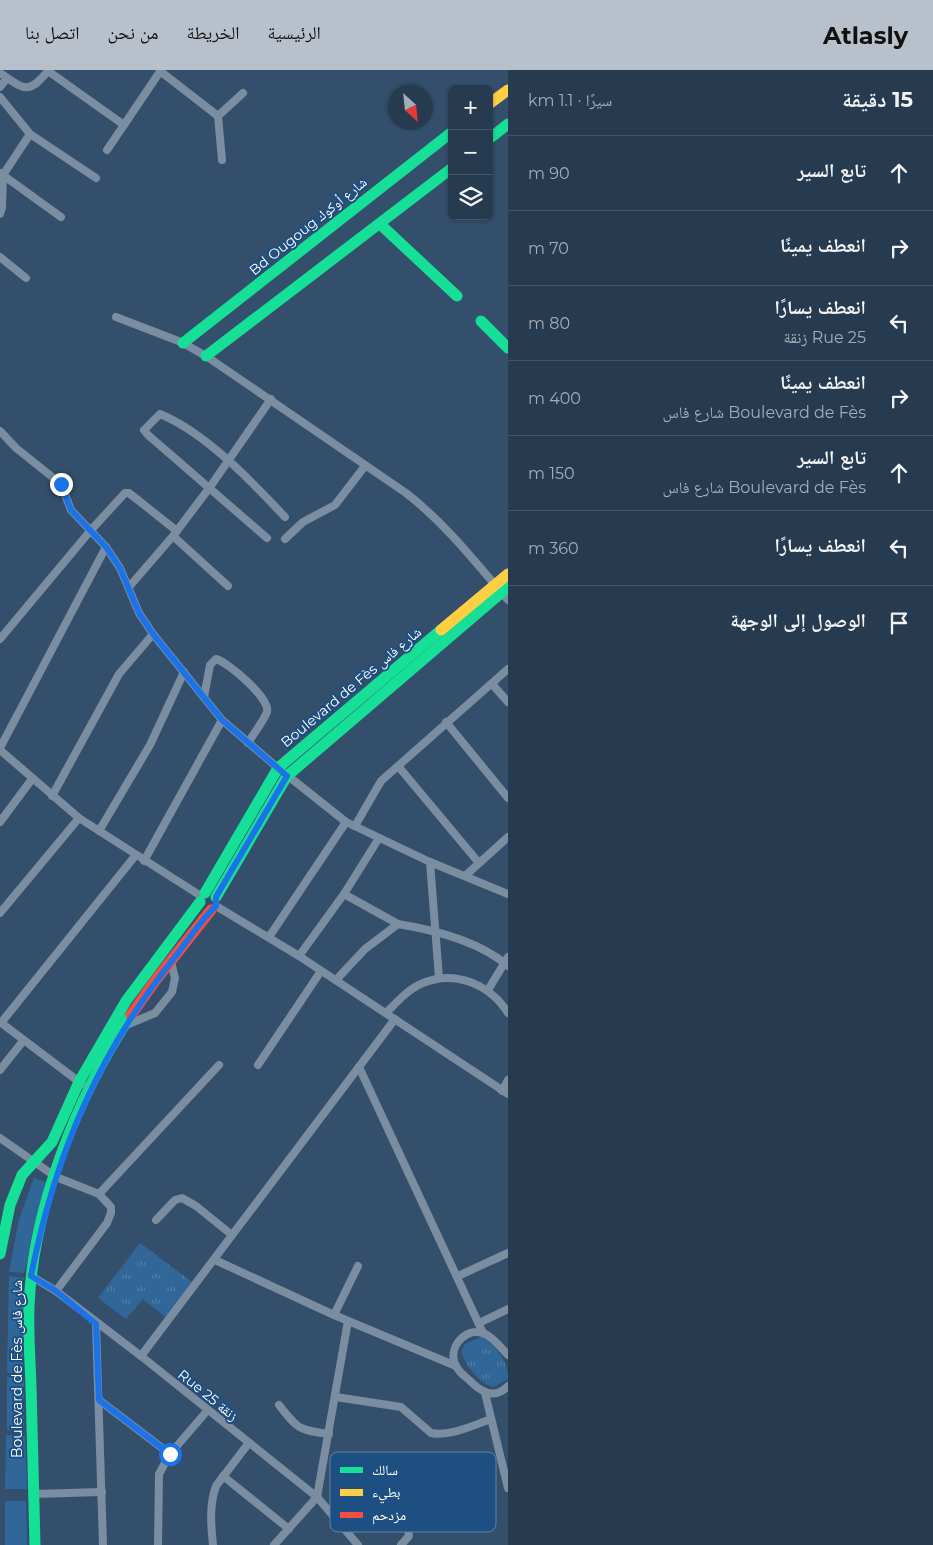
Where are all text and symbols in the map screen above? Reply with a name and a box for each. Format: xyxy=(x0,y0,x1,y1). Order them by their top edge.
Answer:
text: Atlasly xyxy=(823,21,908,50)
text: اتصل بنا xyxy=(25,22,80,44)
text: من نحن xyxy=(108,22,159,44)
text: الخريطة xyxy=(187,22,240,44)
text: الرئيسية xyxy=(268,22,321,44)
north arrow xyxy=(388,85,433,130)
map controls xyxy=(448,85,493,220)
button: + xyxy=(448,85,493,130)
text: 15 دقيقة xyxy=(842,87,913,112)
text: سيرًا · 1.1 km xyxy=(528,91,612,110)
button: − xyxy=(448,130,493,175)
text: تابع السير xyxy=(797,159,866,182)
icon: ahead xyxy=(885,159,913,187)
text: 90 m xyxy=(528,164,570,183)
street label: Bd Ougoug شارع أوكوك xyxy=(246,173,371,280)
button: layers xyxy=(448,175,493,220)
text: انعطف يمينًا xyxy=(780,234,866,257)
icon: right xyxy=(885,234,913,262)
text: 70 m xyxy=(528,239,569,258)
text: انعطف يسارًا xyxy=(774,296,866,319)
icon: left xyxy=(885,309,913,337)
text: 80 m xyxy=(528,314,570,333)
text: Rue 25 زنقة xyxy=(783,328,866,347)
text: انعطف يمينًا xyxy=(780,371,866,394)
icon: right xyxy=(885,384,913,412)
text: 400 m xyxy=(528,389,581,408)
text: Boulevard de Fès شارع فاس xyxy=(662,403,866,422)
text: تابع السير xyxy=(797,446,866,469)
icon: ahead xyxy=(885,459,913,487)
text: 150 m xyxy=(528,464,575,483)
route end xyxy=(50,473,73,496)
text: Boulevard de Fès شارع فاس xyxy=(662,478,866,497)
text: انعطف يسارًا xyxy=(774,534,866,557)
icon: left xyxy=(885,534,913,562)
text: 360 m xyxy=(528,539,579,558)
text: الوصول إلى الوجهة xyxy=(730,609,866,632)
icon: arrive xyxy=(885,609,913,637)
street label: Boulevard de Fès شارع فاس xyxy=(277,623,426,752)
street label: Boulevard de Fès شارع فاس xyxy=(8,1280,27,1458)
street label: Rue 25 زنقة xyxy=(174,1365,242,1425)
route start xyxy=(159,1443,182,1466)
legend xyxy=(330,1452,496,1532)
text: سالك xyxy=(372,1461,398,1479)
text: بطيء xyxy=(372,1483,401,1504)
text: مزدحم xyxy=(372,1506,406,1525)

